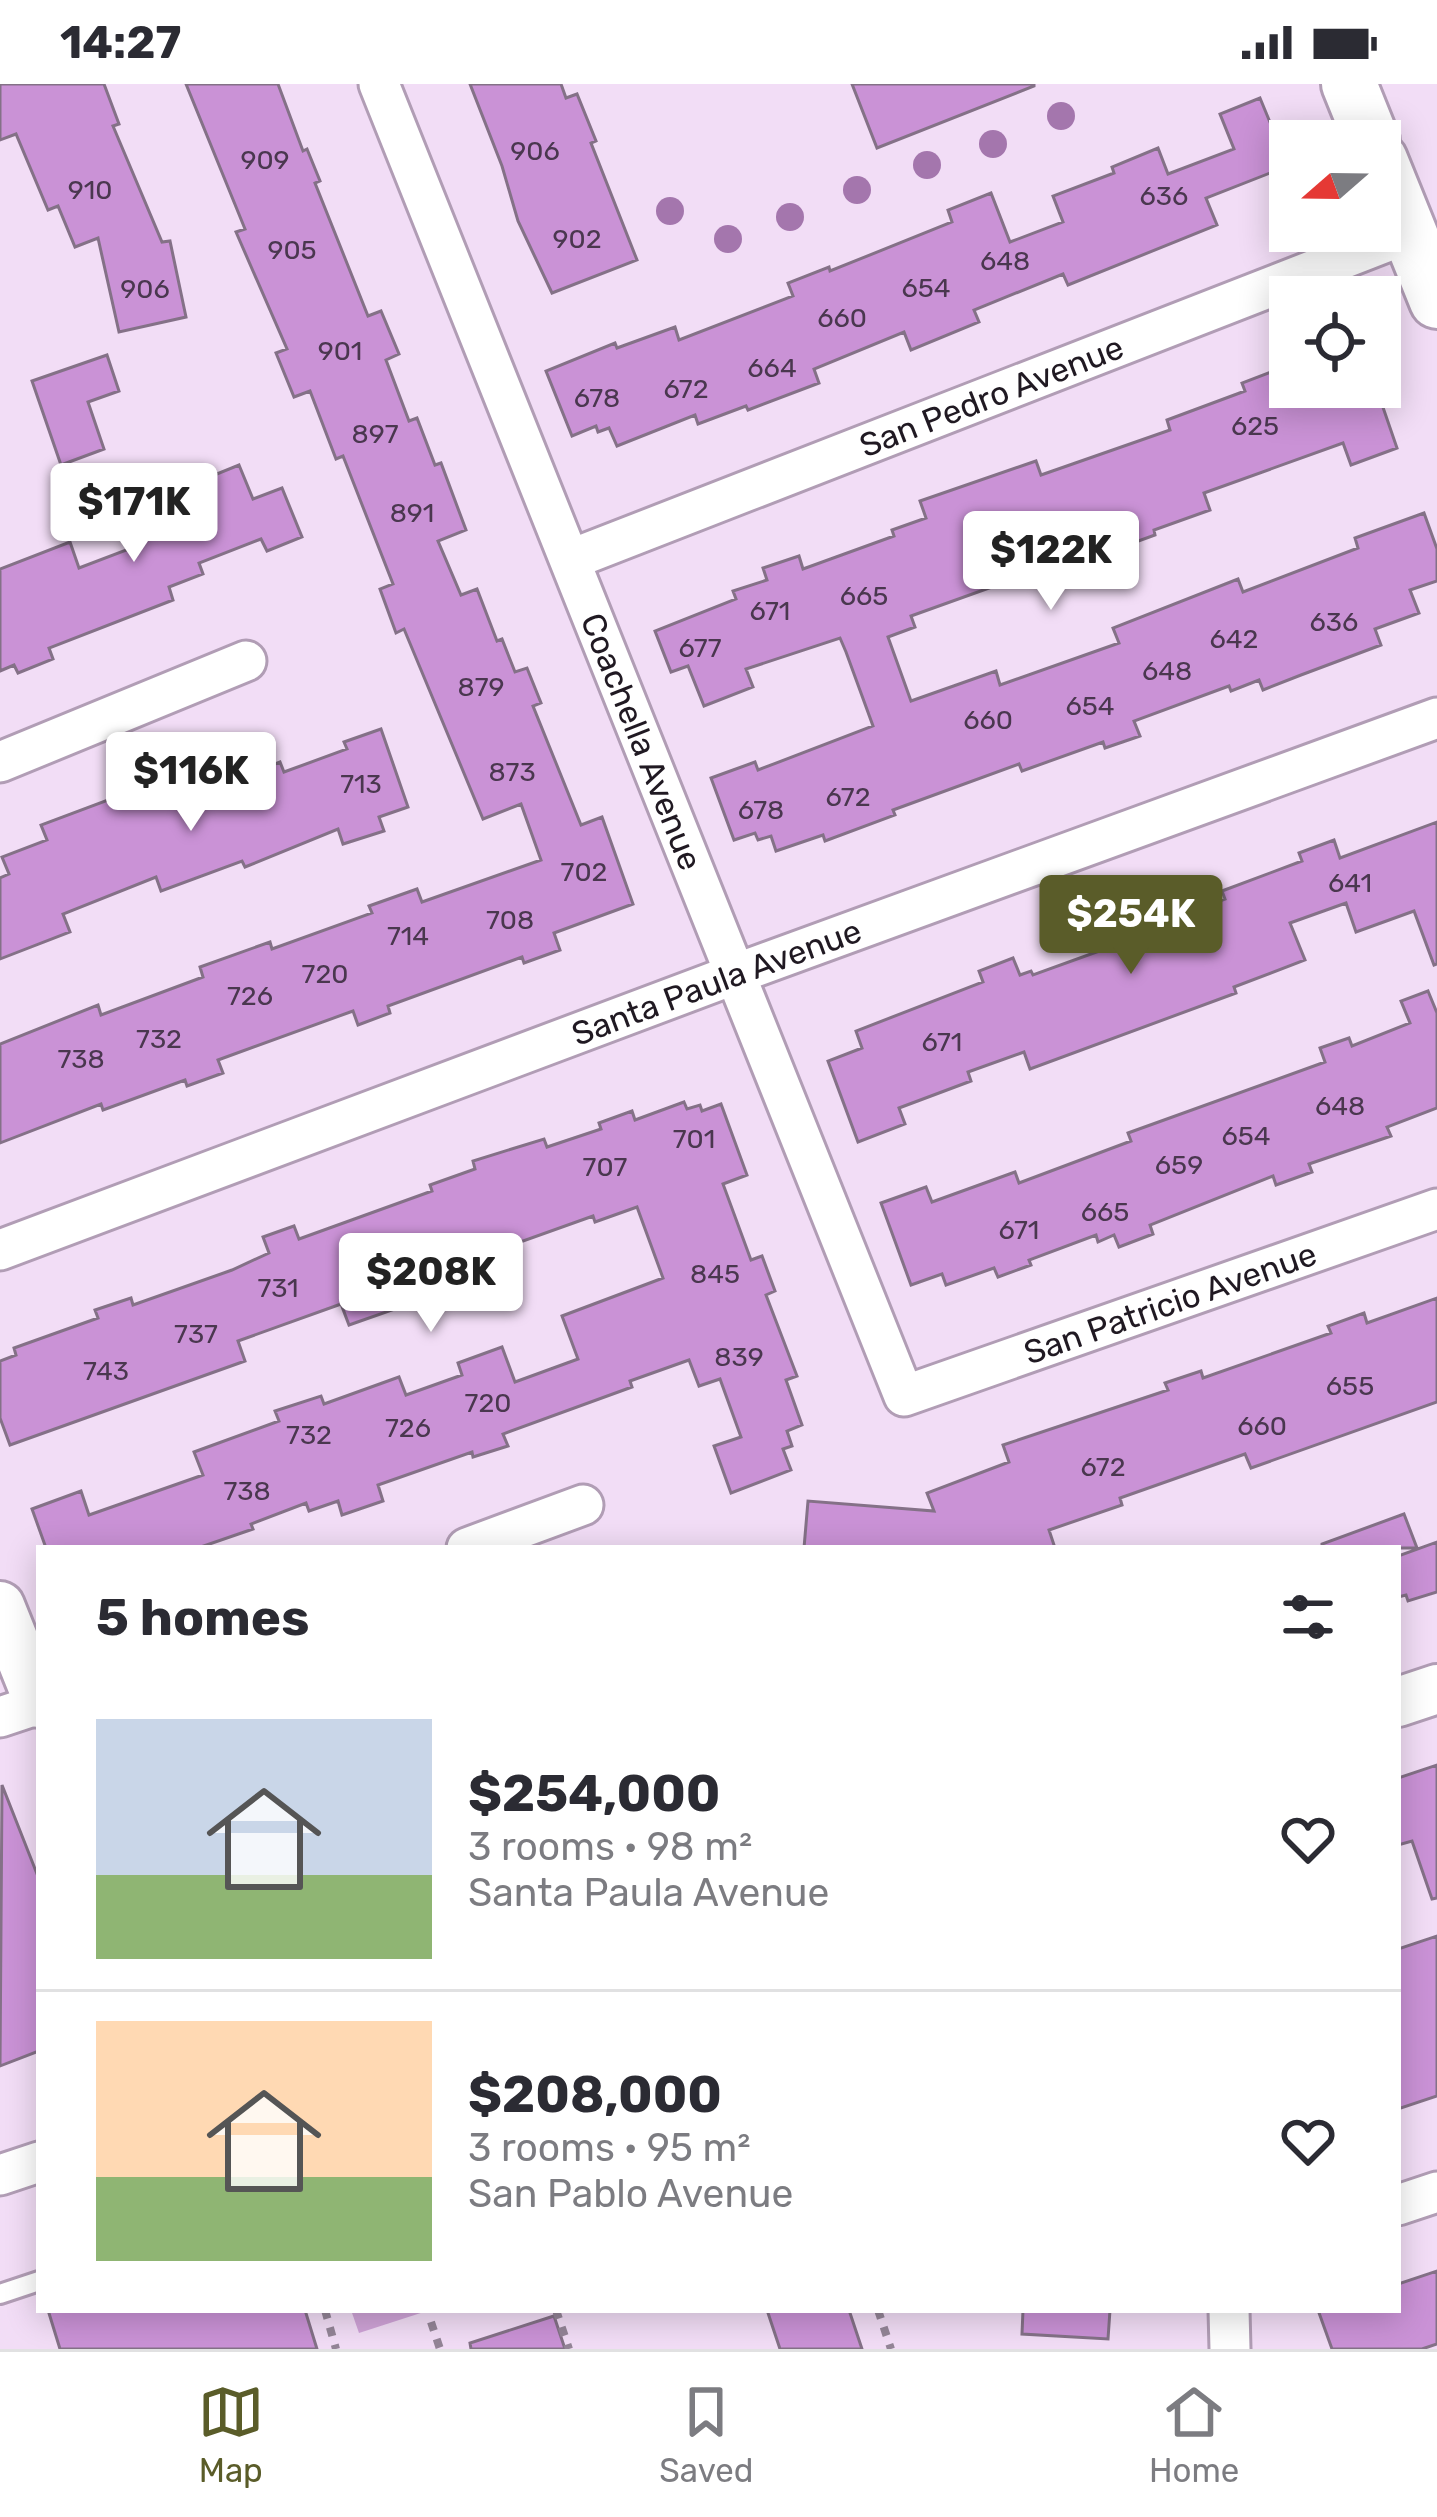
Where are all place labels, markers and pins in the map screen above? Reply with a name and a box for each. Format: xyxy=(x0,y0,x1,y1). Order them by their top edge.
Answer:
pin: $171K xyxy=(50,463,218,565)
pin: $122K xyxy=(967,511,1135,613)
pin: $116K xyxy=(107,732,275,834)
pin: $254K xyxy=(1047,875,1215,977)
pin: $208K xyxy=(347,1233,515,1335)

